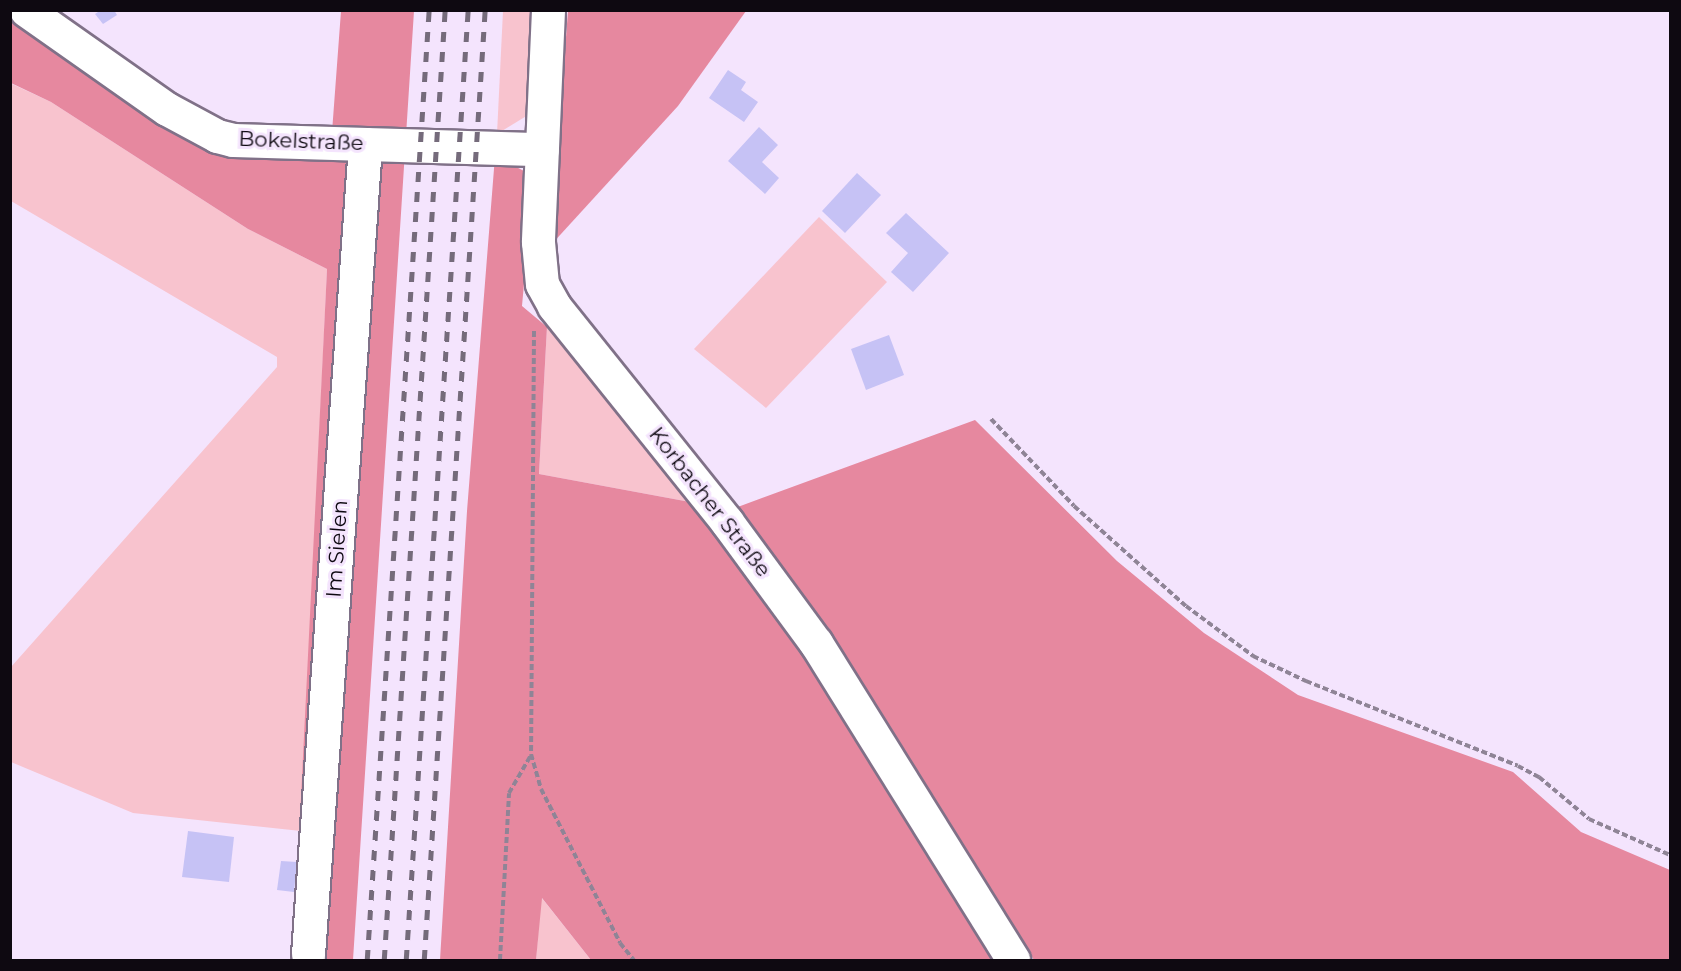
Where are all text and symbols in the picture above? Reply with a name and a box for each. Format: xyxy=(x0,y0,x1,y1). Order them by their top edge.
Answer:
street label: Bokelstraße xyxy=(238,126,364,156)
street label: Korbacher Straße xyxy=(644,422,776,582)
street label: Im Sielen xyxy=(321,499,353,599)

